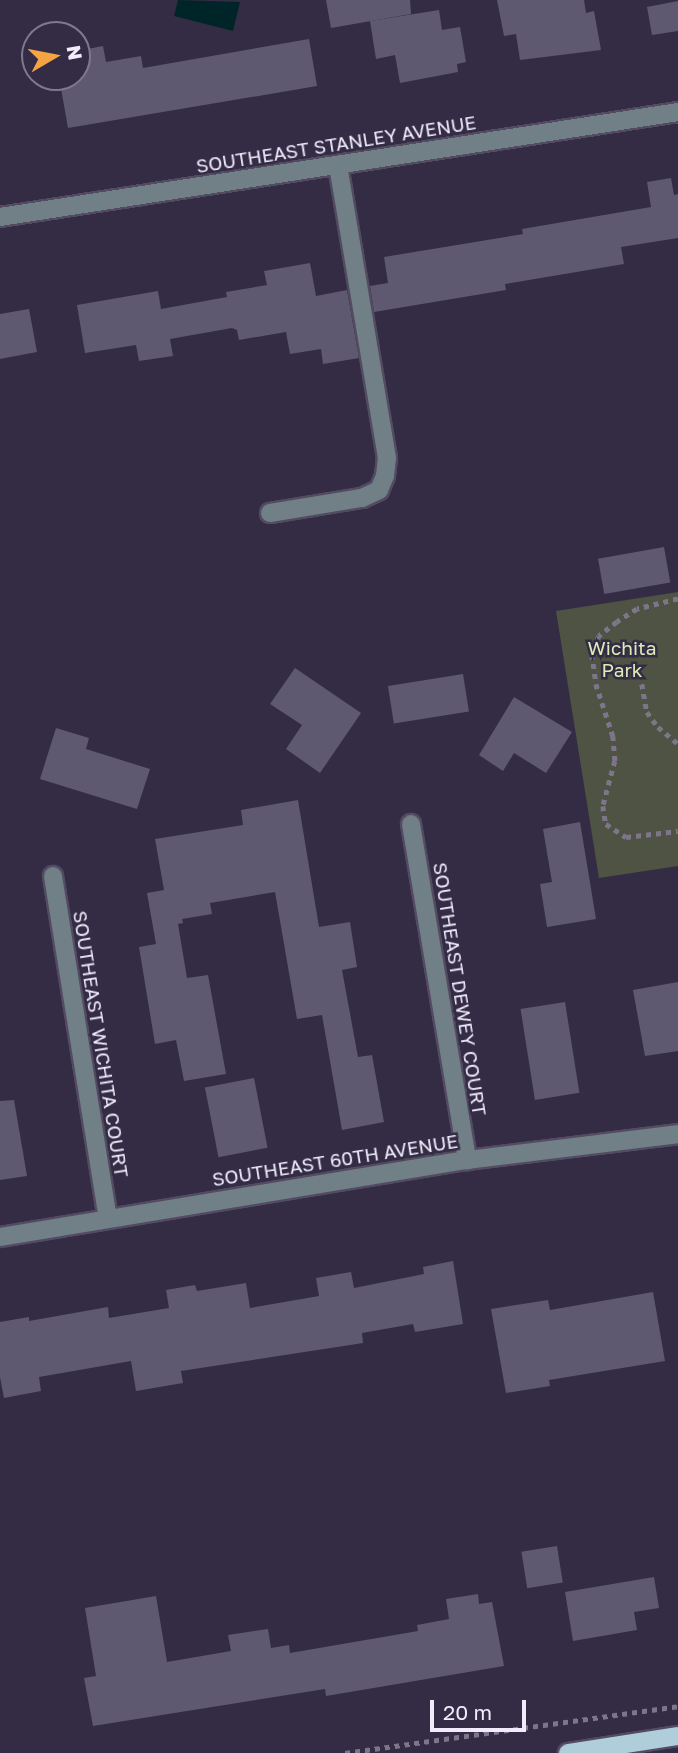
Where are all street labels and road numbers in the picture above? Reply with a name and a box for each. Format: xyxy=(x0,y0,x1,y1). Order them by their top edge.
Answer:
street label: SOUTHEAST STANLEY AVENUE xyxy=(194,111,478,177)
street label: SOUTHEAST DEWEY COURT xyxy=(429,861,491,1117)
street label: SOUTHEAST WICHITA COURT xyxy=(69,909,133,1179)
street label: SOUTHEAST 60TH AVENUE xyxy=(211,1129,459,1191)

